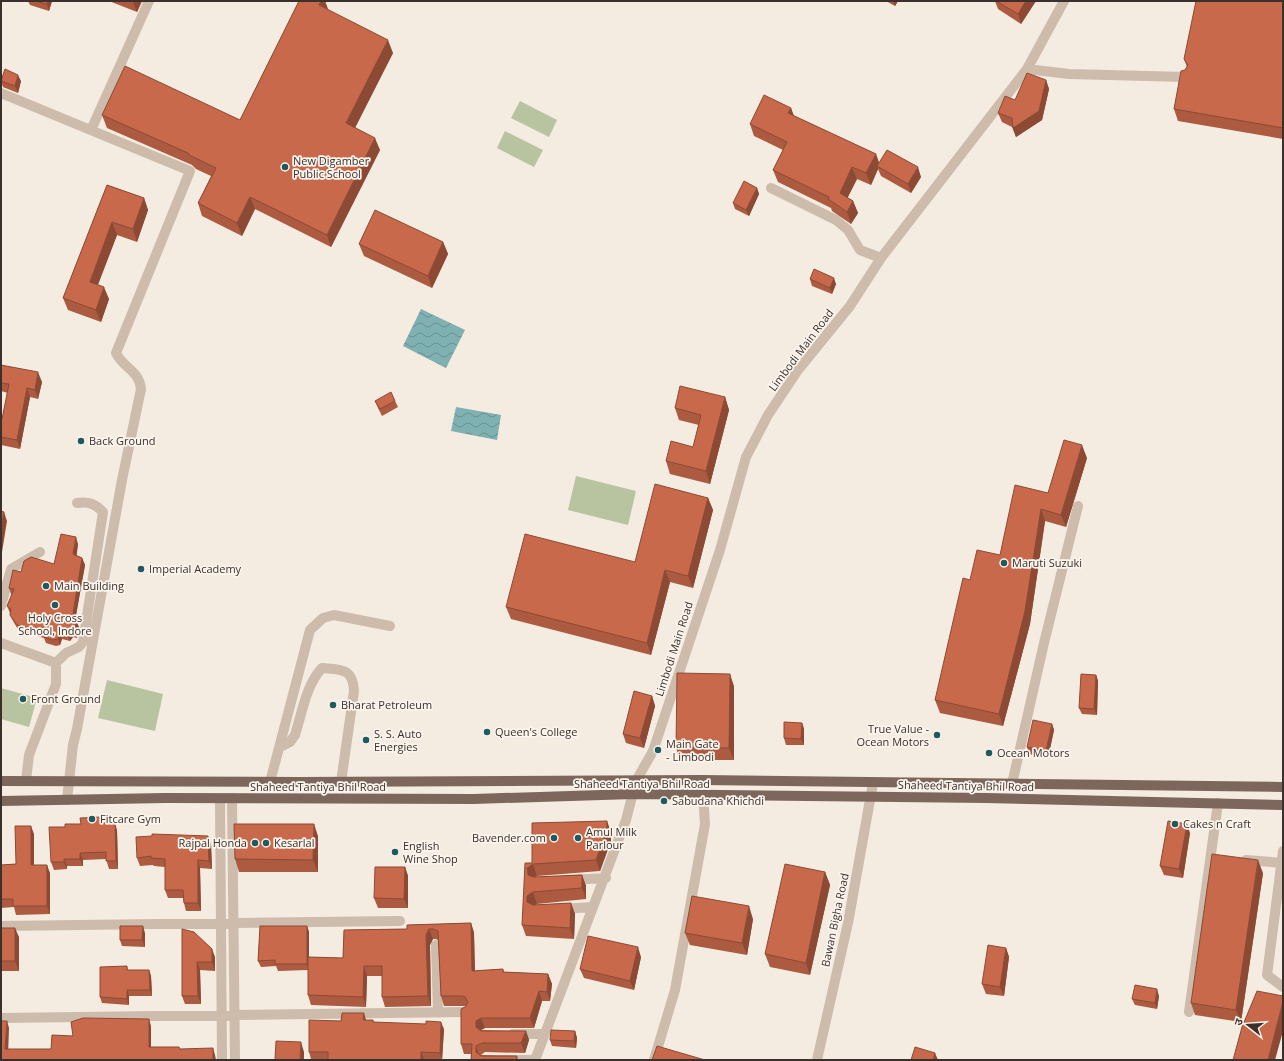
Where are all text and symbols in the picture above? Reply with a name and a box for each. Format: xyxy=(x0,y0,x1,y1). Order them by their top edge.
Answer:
place label: New Digamber Public School xyxy=(293,153,370,181)
marker: New Digamber Public School xyxy=(280,162,290,172)
street label: Limbodi Main Road xyxy=(765,306,836,394)
place label: Back Ground xyxy=(89,433,155,448)
marker: Back Ground xyxy=(76,436,86,446)
place label: Maruti Suzuki xyxy=(1012,555,1082,570)
marker: Maruti Suzuki xyxy=(999,558,1009,568)
place label: Imperial Academy xyxy=(149,561,242,576)
marker: Imperial Academy xyxy=(136,564,146,574)
place label: Main Building xyxy=(54,578,124,593)
marker: Main Building xyxy=(41,581,51,591)
street label: Limbodi Main Road xyxy=(651,599,696,698)
marker: Holy Cross School, Indore xyxy=(50,600,60,610)
place label: Holy Cross School, Indore xyxy=(18,610,92,638)
place label: Front Ground xyxy=(31,691,101,706)
marker: Front Ground xyxy=(18,694,28,704)
place label: Bharat Petroleum xyxy=(341,697,432,712)
marker: Bharat Petroleum xyxy=(328,700,338,710)
place label: True Value - Ocean Motors xyxy=(856,721,929,749)
place label: Queen's College xyxy=(495,724,577,739)
place label: S. S. Auto Energies xyxy=(374,726,422,754)
marker: Queen's College xyxy=(482,727,492,737)
marker: True Value - Ocean Motors xyxy=(932,730,942,740)
marker: S. S. Auto Energies xyxy=(361,735,371,745)
place label: Main Gate - Limbodi xyxy=(666,736,719,764)
marker: Main Gate - Limbodi xyxy=(653,745,663,755)
place label: Ocean Motors xyxy=(997,745,1070,760)
marker: Ocean Motors xyxy=(984,748,994,758)
street label: Shaheed Tantiya Bhil Road xyxy=(574,776,710,791)
street label: Shaheed Tantiya Bhil Road xyxy=(898,777,1034,794)
street label: Shaheed Tantiya Bhil Road xyxy=(250,779,386,794)
place label: Sabudana Khichdi xyxy=(672,793,764,808)
marker: Sabudana Khichdi xyxy=(659,796,669,806)
place label: Fitcare Gym xyxy=(100,811,161,826)
marker: Fitcare Gym xyxy=(87,814,97,824)
place label: Cakes n Craft xyxy=(1183,816,1251,831)
marker: Cakes n Craft xyxy=(1170,819,1180,829)
place label: Amul Milk Parlour xyxy=(586,824,637,852)
place label: Bavender.com xyxy=(472,830,546,845)
marker: Bavender.com xyxy=(549,833,559,843)
marker: Amul Milk Parlour xyxy=(573,833,583,843)
place label: Rajpal Honda xyxy=(179,835,247,850)
place label: Kesarlal xyxy=(274,835,314,850)
marker: Rajpal Honda xyxy=(250,838,260,848)
marker: Kesarlal xyxy=(261,838,271,848)
place label: English Wine Shop xyxy=(403,838,458,866)
marker: English Wine Shop xyxy=(390,847,400,857)
street label: Bawan Bigha Road xyxy=(817,872,852,968)
north arrow xyxy=(1228,1005,1268,1045)
text: उ xyxy=(1230,1016,1246,1027)

